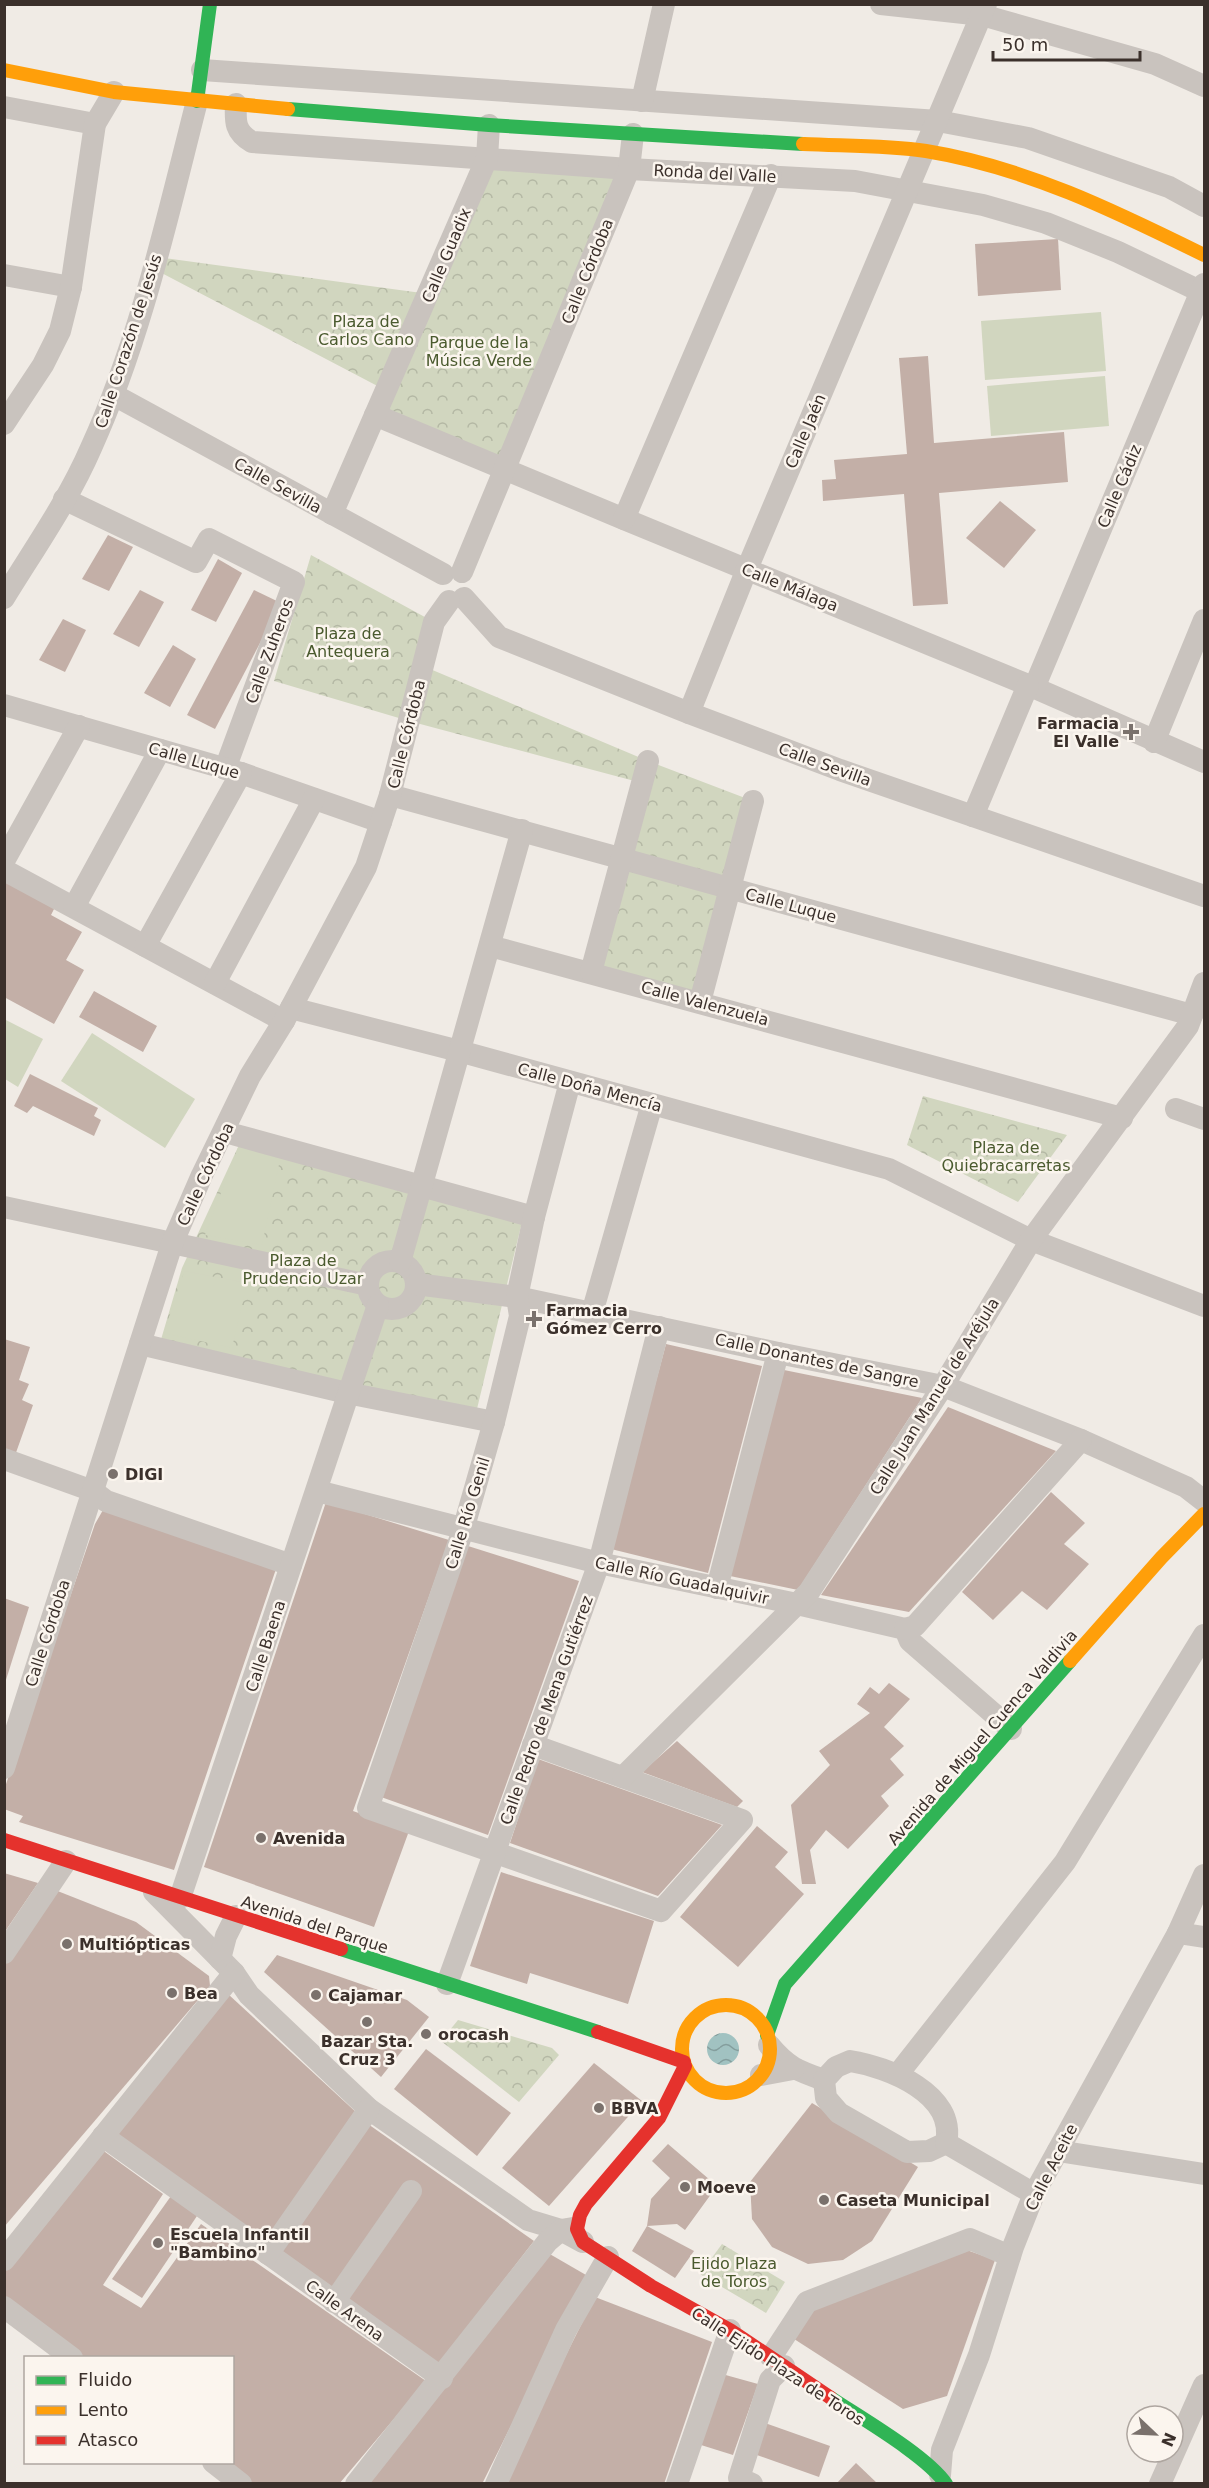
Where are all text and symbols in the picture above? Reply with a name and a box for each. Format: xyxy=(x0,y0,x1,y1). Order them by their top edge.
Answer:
scale bar xyxy=(993,24,1140,62)
text: 50 m xyxy=(1002,34,1048,55)
street label: Ronda del Valle xyxy=(653,161,777,186)
street label: Calle Guadix xyxy=(418,205,475,305)
street label: Calle Córdoba xyxy=(558,216,617,327)
street label: Calle Corazón de Jesús xyxy=(91,252,166,431)
park label: Plaza de Carlos Cano xyxy=(318,312,414,349)
park label: Parque de la Música Verde xyxy=(426,333,532,370)
street label: Calle Jaén xyxy=(781,391,830,471)
street label: Calle Cádiz xyxy=(1093,442,1146,531)
street label: Calle Sevilla xyxy=(231,454,325,517)
street label: Calle Málaga xyxy=(739,559,841,615)
street label: Calle Zuheros xyxy=(242,596,297,706)
park label: Plaza de Antequera xyxy=(306,624,390,661)
street label: Calle Córdoba xyxy=(384,678,429,791)
place label: Farmacia El Valle xyxy=(1037,714,1119,751)
marker: Farmacia El Valle xyxy=(1124,725,1138,739)
street label: Calle Luque xyxy=(146,738,242,783)
street label: Calle Sevilla xyxy=(776,739,874,790)
street label: Calle Luque xyxy=(743,884,839,927)
street label: Calle Valenzuela xyxy=(639,977,771,1030)
street label: Calle Doña Mencía xyxy=(516,1059,664,1116)
street label: Calle Córdoba xyxy=(173,1119,238,1229)
park label: Plaza de Quiebracarretas xyxy=(942,1138,1070,1175)
park label: Plaza de Prudencio Uzar xyxy=(243,1251,364,1288)
street label: Calle Juan Manuel de Aréjula xyxy=(866,1294,1003,1498)
place label: Farmacia Gómez Cerro xyxy=(546,1301,662,1338)
marker: Farmacia Gómez Cerro xyxy=(527,1312,541,1326)
street label: Calle Donantes de Sangre xyxy=(713,1330,921,1391)
street label: Calle Río Genil xyxy=(441,1455,494,1572)
place label: DIGI xyxy=(125,1465,163,1484)
marker: DIGI xyxy=(106,1467,120,1481)
street label: Calle Río Guadalquivir xyxy=(593,1553,771,1608)
street label: Calle Córdoba xyxy=(21,1577,74,1689)
street label: Calle Pedro de Mena Gutiérrez xyxy=(496,1593,597,1827)
street label: Calle Baena xyxy=(242,1598,289,1694)
street label: Avenida de Miguel Cuenca Valdivia xyxy=(884,1626,1081,1849)
place label: Avenida xyxy=(273,1829,345,1848)
marker: Avenida xyxy=(254,1831,268,1845)
street label: Avenida del Parque xyxy=(239,1892,391,1957)
place label: Multiópticas xyxy=(79,1935,190,1954)
marker: Multiópticas xyxy=(60,1937,74,1951)
place label: Bea xyxy=(184,1984,218,2003)
marker: Bea xyxy=(165,1986,179,2000)
place label: Cajamar xyxy=(328,1986,402,2005)
marker: Cajamar xyxy=(309,1988,323,2002)
marker: Bazar Sta. Cruz 3 xyxy=(360,2015,374,2029)
place label: orocash xyxy=(438,2025,509,2044)
marker: orocash xyxy=(419,2027,433,2041)
place label: Bazar Sta. Cruz 3 xyxy=(321,2032,413,2069)
place label: BBVA xyxy=(611,2099,659,2118)
marker: BBVA xyxy=(592,2101,606,2115)
street label: Calle Aceite xyxy=(1021,2121,1081,2214)
place label: Moeve xyxy=(697,2178,756,2197)
marker: Moeve xyxy=(678,2180,692,2194)
place label: Caseta Municipal xyxy=(836,2191,990,2210)
marker: Caseta Municipal xyxy=(817,2193,831,2207)
place label: Escuela Infantil "Bambino" xyxy=(170,2225,309,2262)
marker: Escuela Infantil "Bambino" xyxy=(151,2236,165,2250)
park label: Ejido Plaza de Toros xyxy=(691,2254,777,2291)
street label: Calle Arena xyxy=(302,2276,387,2345)
street label: Calle Ejido Plaza de Toros xyxy=(688,2303,868,2429)
legend xyxy=(24,2356,234,2464)
text: Fluido xyxy=(78,2369,132,2390)
text: Lento xyxy=(78,2399,128,2420)
north arrow xyxy=(1125,2404,1185,2464)
text: Atasco xyxy=(78,2429,138,2450)
text: N xyxy=(1157,2430,1180,2450)

